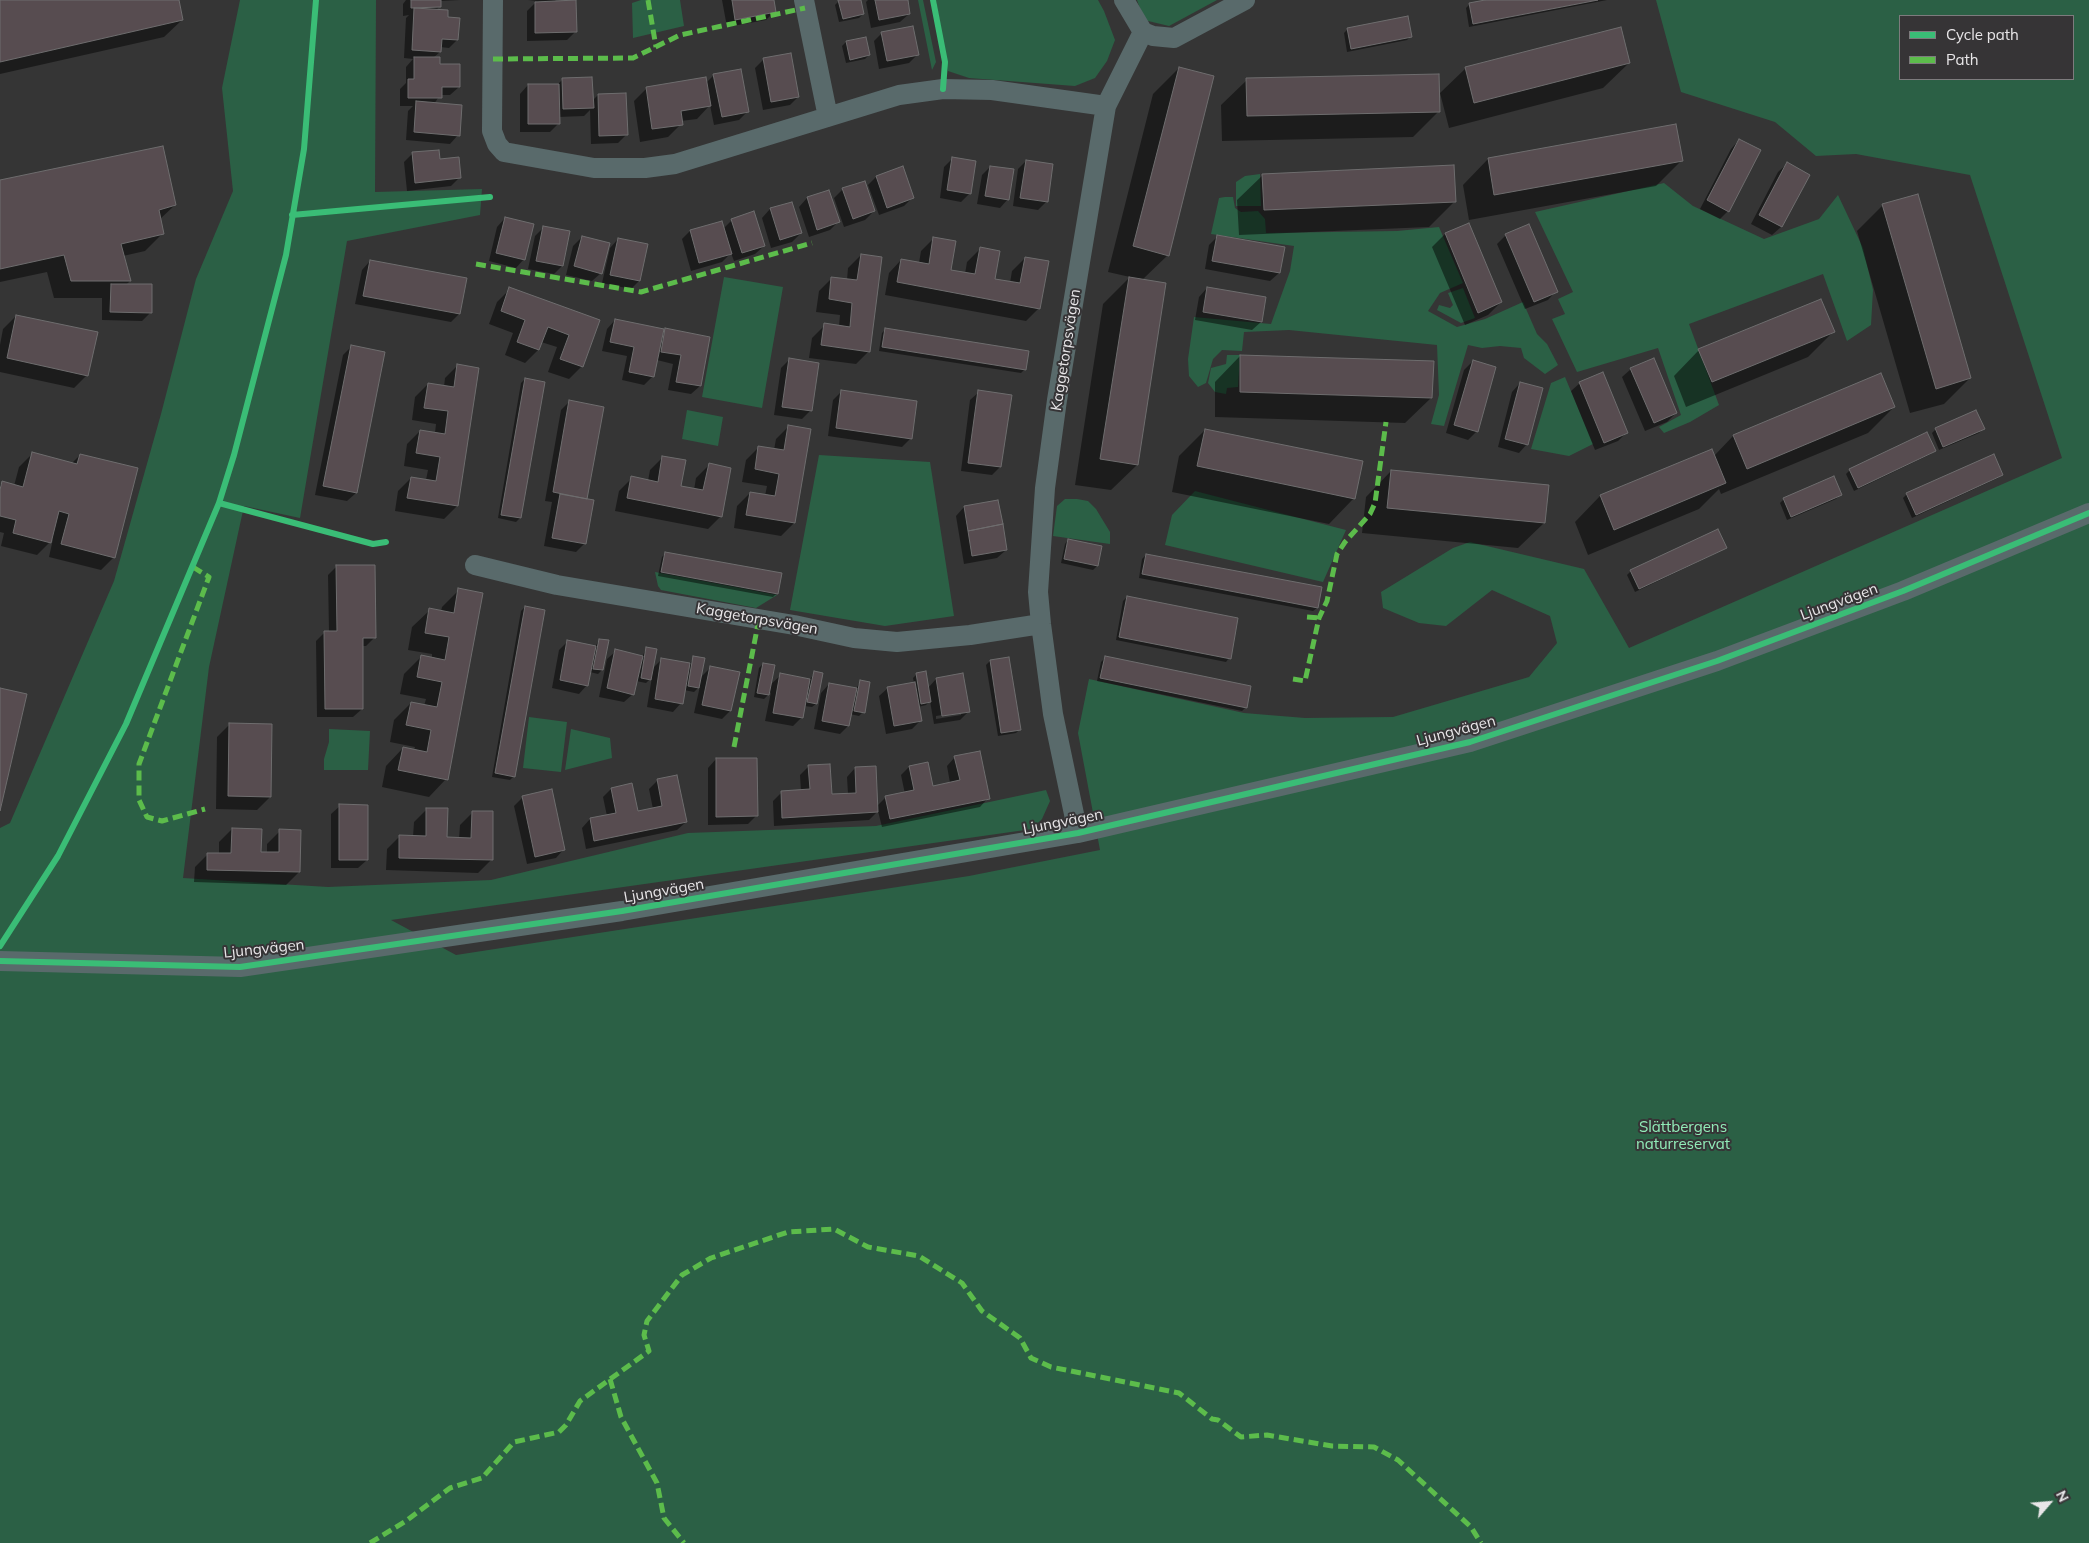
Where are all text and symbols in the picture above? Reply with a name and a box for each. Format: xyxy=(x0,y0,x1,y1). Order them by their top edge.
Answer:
legend xyxy=(1899,15,2074,80)
text: Cycle path xyxy=(1946,25,2019,44)
text: Path xyxy=(1946,50,1978,69)
street label: Kaggetorpsvägen xyxy=(1047,288,1085,412)
street label: Ljungvägen xyxy=(1798,580,1880,624)
street label: Kaggetorpsvägen xyxy=(695,599,819,639)
street label: Ljungvägen xyxy=(1414,712,1498,750)
street label: Ljungvägen xyxy=(1021,805,1105,839)
street label: Ljungvägen xyxy=(622,875,706,907)
street label: Ljungvägen xyxy=(223,936,305,962)
park label: Slättbergens naturreservat xyxy=(1636,1118,1730,1153)
north arrow xyxy=(2024,1478,2074,1528)
text: N xyxy=(2052,1487,2073,1505)

